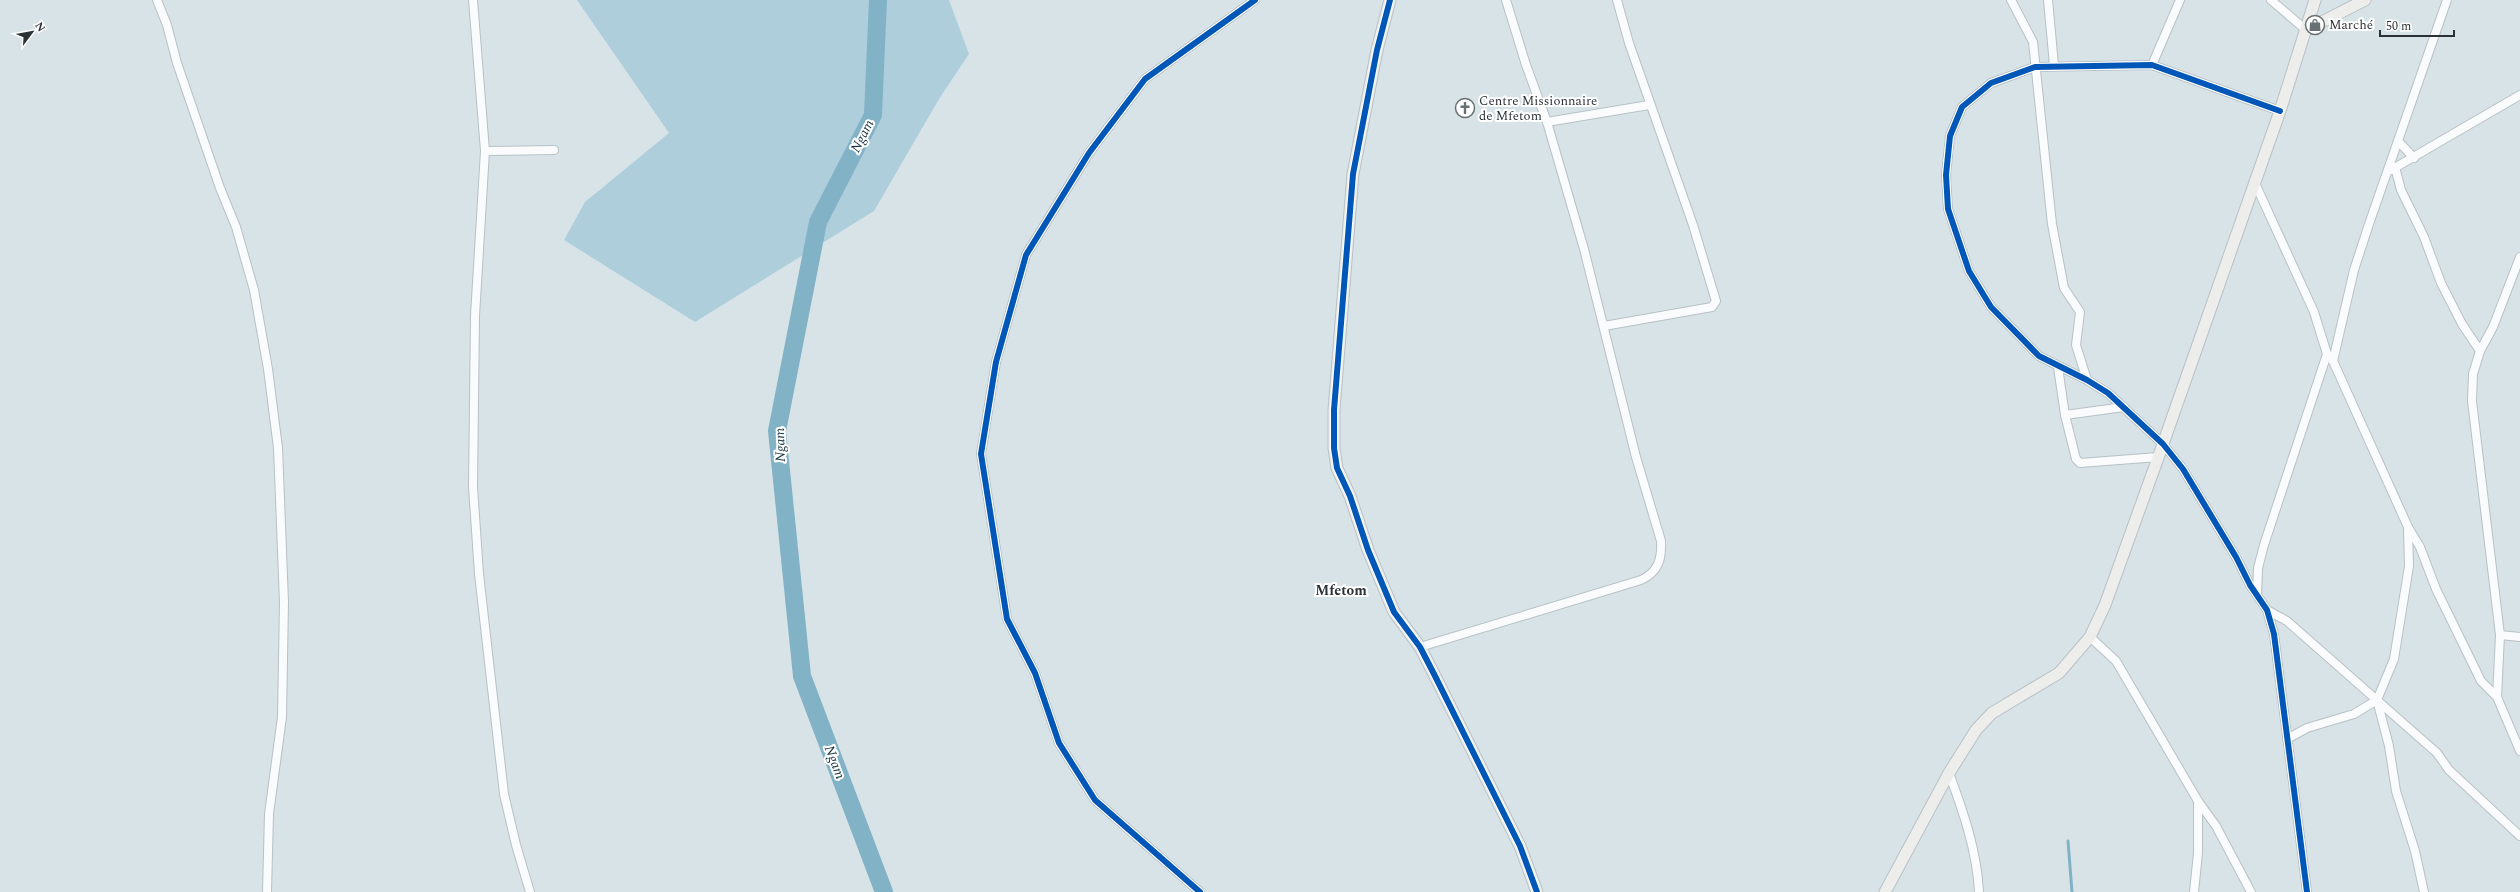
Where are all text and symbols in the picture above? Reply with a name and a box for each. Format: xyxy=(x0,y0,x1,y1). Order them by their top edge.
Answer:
north arrow xyxy=(12,12,52,52)
scale bar xyxy=(2380,12,2454,38)
shop icon: Marché xyxy=(2304,14,2326,36)
place label: Marché xyxy=(2329,15,2373,35)
text: 50 m xyxy=(2386,17,2411,36)
text: N xyxy=(30,19,50,35)
place label: Centre Missionnaire de Mfetom xyxy=(1479,91,1597,126)
church icon: Centre Missionnaire de Mfetom xyxy=(1454,97,1476,119)
water label: Ngam xyxy=(845,116,879,156)
water label: Ngam xyxy=(769,427,791,463)
district label: Mfetom xyxy=(1315,580,1367,601)
water label: Ngam xyxy=(819,742,851,782)

